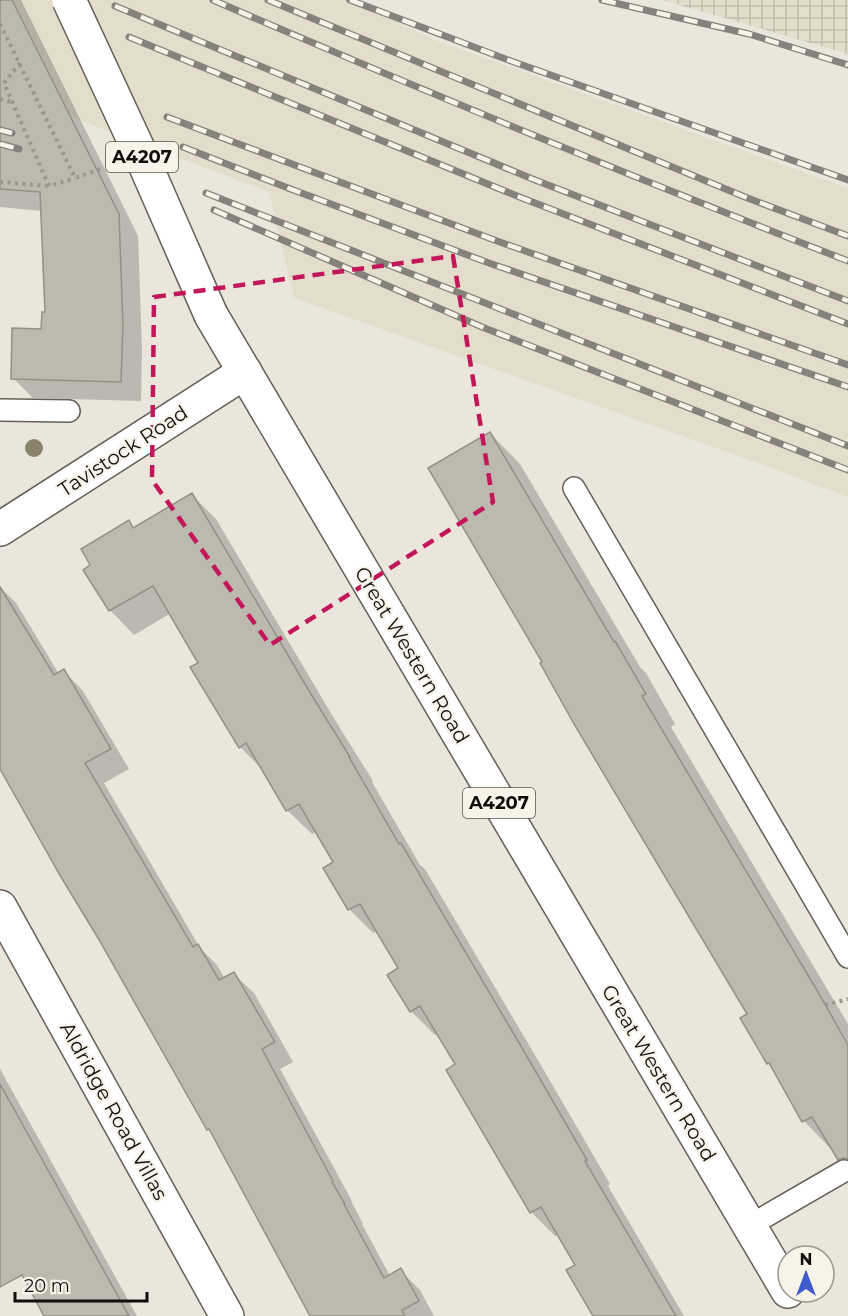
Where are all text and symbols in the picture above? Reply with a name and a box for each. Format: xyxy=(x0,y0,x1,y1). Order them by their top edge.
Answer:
road number: A4207 xyxy=(106,142,178,172)
street label: Tavistock Road xyxy=(54,400,192,502)
street label: Great Western Road xyxy=(350,562,474,748)
road number: A4207 xyxy=(463,788,535,818)
street label: Great Western Road xyxy=(597,980,721,1166)
street label: Aldridge Road Villas xyxy=(55,1018,173,1204)
north arrow xyxy=(776,1244,836,1304)
text: N xyxy=(800,1250,812,1269)
scale bar xyxy=(15,1265,147,1303)
text: 20 m xyxy=(24,1275,70,1297)

